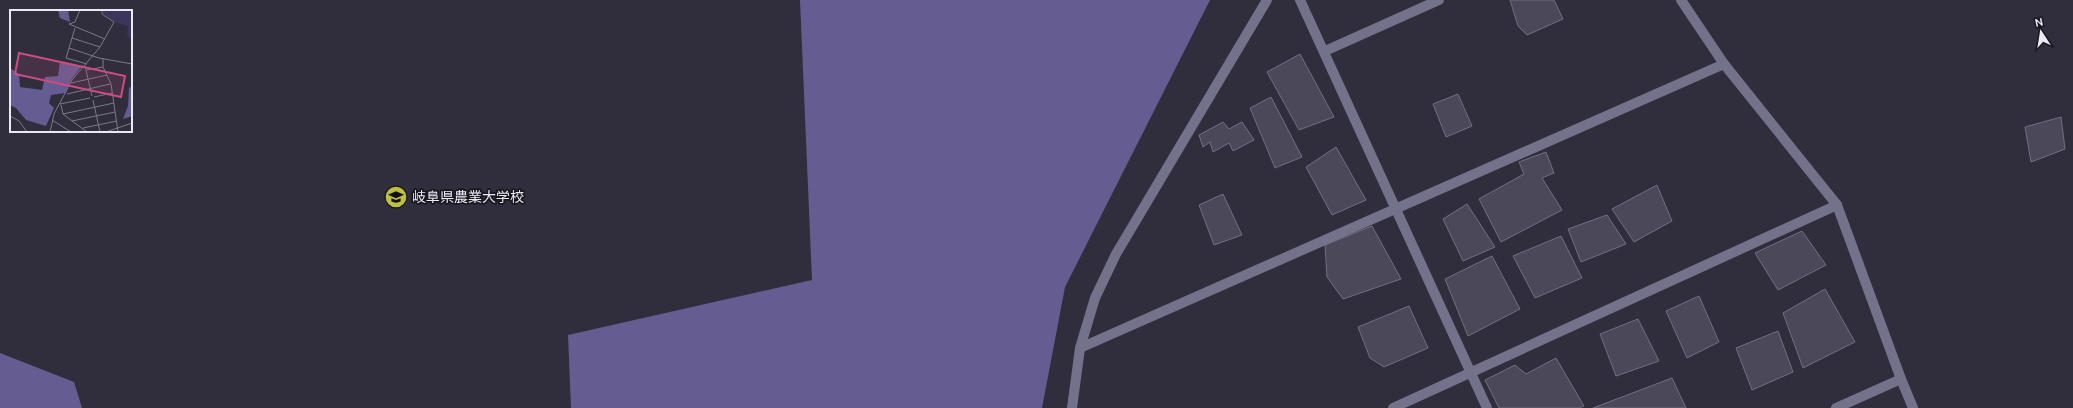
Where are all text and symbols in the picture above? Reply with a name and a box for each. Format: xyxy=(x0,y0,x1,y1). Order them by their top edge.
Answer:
inset map xyxy=(10,10,132,132)
north arrow xyxy=(2021,12,2061,52)
text: N xyxy=(2034,15,2044,29)
school or university icon: 岐阜県農業大学校 xyxy=(383,184,409,210)
place label: 岐阜県農業大学校 xyxy=(412,189,524,205)

